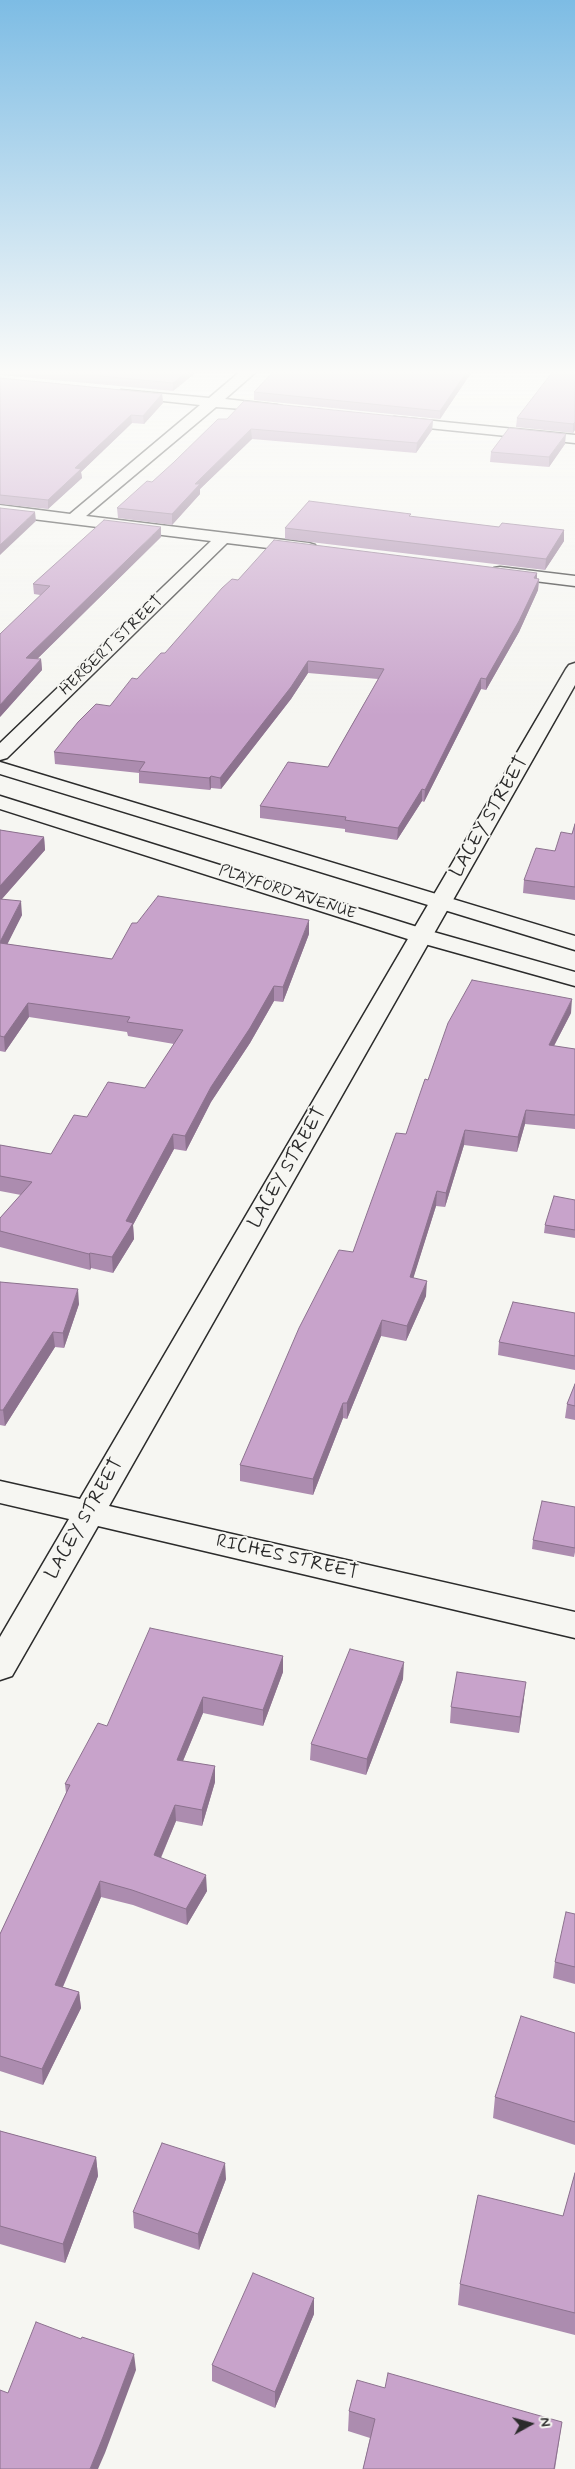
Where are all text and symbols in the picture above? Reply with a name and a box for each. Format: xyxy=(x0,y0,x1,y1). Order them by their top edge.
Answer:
street label: HERBERT STREET xyxy=(57,592,167,700)
street label: LACEY STREET xyxy=(446,752,534,882)
street label: PLAYFORD AVENUE xyxy=(216,862,358,924)
street label: LACEY STREET xyxy=(244,1103,332,1233)
street label: LACEY STREET xyxy=(41,1454,129,1584)
street label: RICHES STREET xyxy=(214,1531,360,1585)
north arrow xyxy=(505,2399,555,2449)
text: N xyxy=(535,2416,554,2428)

